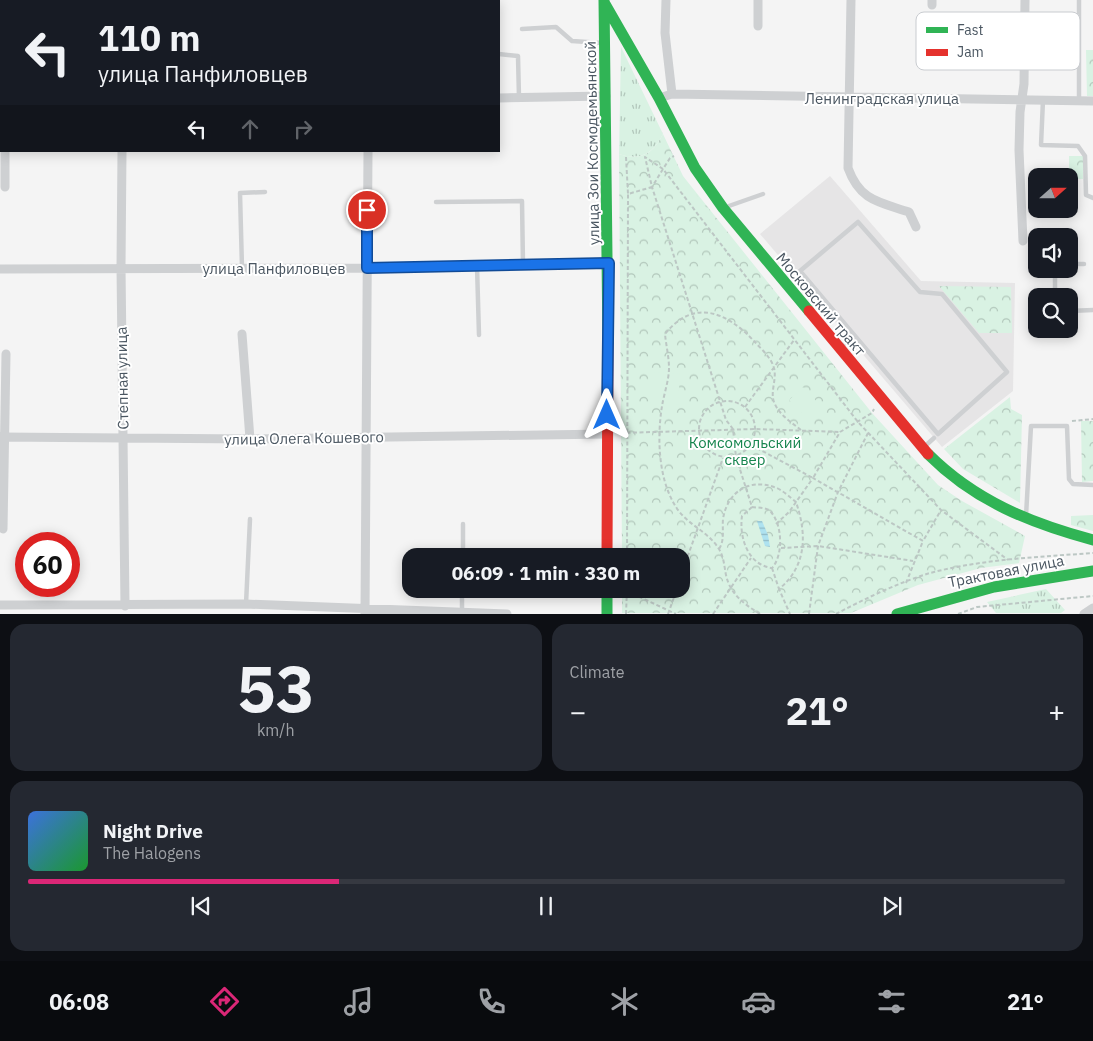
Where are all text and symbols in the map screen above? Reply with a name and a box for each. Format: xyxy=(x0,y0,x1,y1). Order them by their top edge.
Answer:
legend xyxy=(916,12,1080,70)
text: 110 m xyxy=(98,15,201,61)
icon: left xyxy=(15,20,80,85)
text: Fast xyxy=(957,21,983,39)
street label: улица Зои Космодемьянской xyxy=(581,41,603,245)
text: Jam xyxy=(957,43,984,61)
text: улица Панфиловцев xyxy=(98,59,308,88)
street label: Ленинградская улица xyxy=(805,89,959,108)
icon: left xyxy=(183,115,211,143)
icon: ahead xyxy=(236,115,264,143)
icon: right xyxy=(289,115,317,143)
north arrow xyxy=(1028,168,1078,218)
map controls xyxy=(1028,168,1078,338)
pin xyxy=(346,189,388,231)
icon: arrive xyxy=(353,196,381,224)
button: sound xyxy=(1028,228,1078,278)
street label: Московский тракт xyxy=(772,248,870,360)
street label: улица Панфиловцев xyxy=(202,259,346,278)
button: search xyxy=(1028,288,1078,338)
street label: Степная улица xyxy=(112,326,132,430)
position arrow xyxy=(580,388,632,440)
street label: улица Олега Кошевого xyxy=(224,427,384,449)
park label: Комсомольский сквер xyxy=(689,433,801,469)
speed limit sign: 60 xyxy=(15,532,80,597)
street label: Трактовая улица xyxy=(946,550,1066,592)
text: 06:09 · 1 min · 330 m xyxy=(452,561,640,585)
text: 53 xyxy=(237,645,315,730)
text: Climate xyxy=(570,662,625,682)
text: 21° xyxy=(786,686,849,735)
text: − xyxy=(570,693,586,730)
text: + xyxy=(1048,693,1065,730)
text: km/h xyxy=(257,720,295,740)
text: Night Drive xyxy=(103,819,203,843)
text: The Halogens xyxy=(103,843,201,863)
icon: previous xyxy=(187,892,215,920)
icon: pause xyxy=(532,892,560,920)
icon: next xyxy=(878,892,906,920)
icon: directions xyxy=(207,984,242,1019)
icon: music xyxy=(341,984,376,1019)
icon: phone xyxy=(474,984,509,1019)
icon: climate xyxy=(607,984,642,1019)
icon: car xyxy=(741,984,776,1019)
icon: filters xyxy=(874,984,909,1019)
text: 06:08 xyxy=(49,987,109,1016)
text: 21° xyxy=(1007,987,1044,1016)

